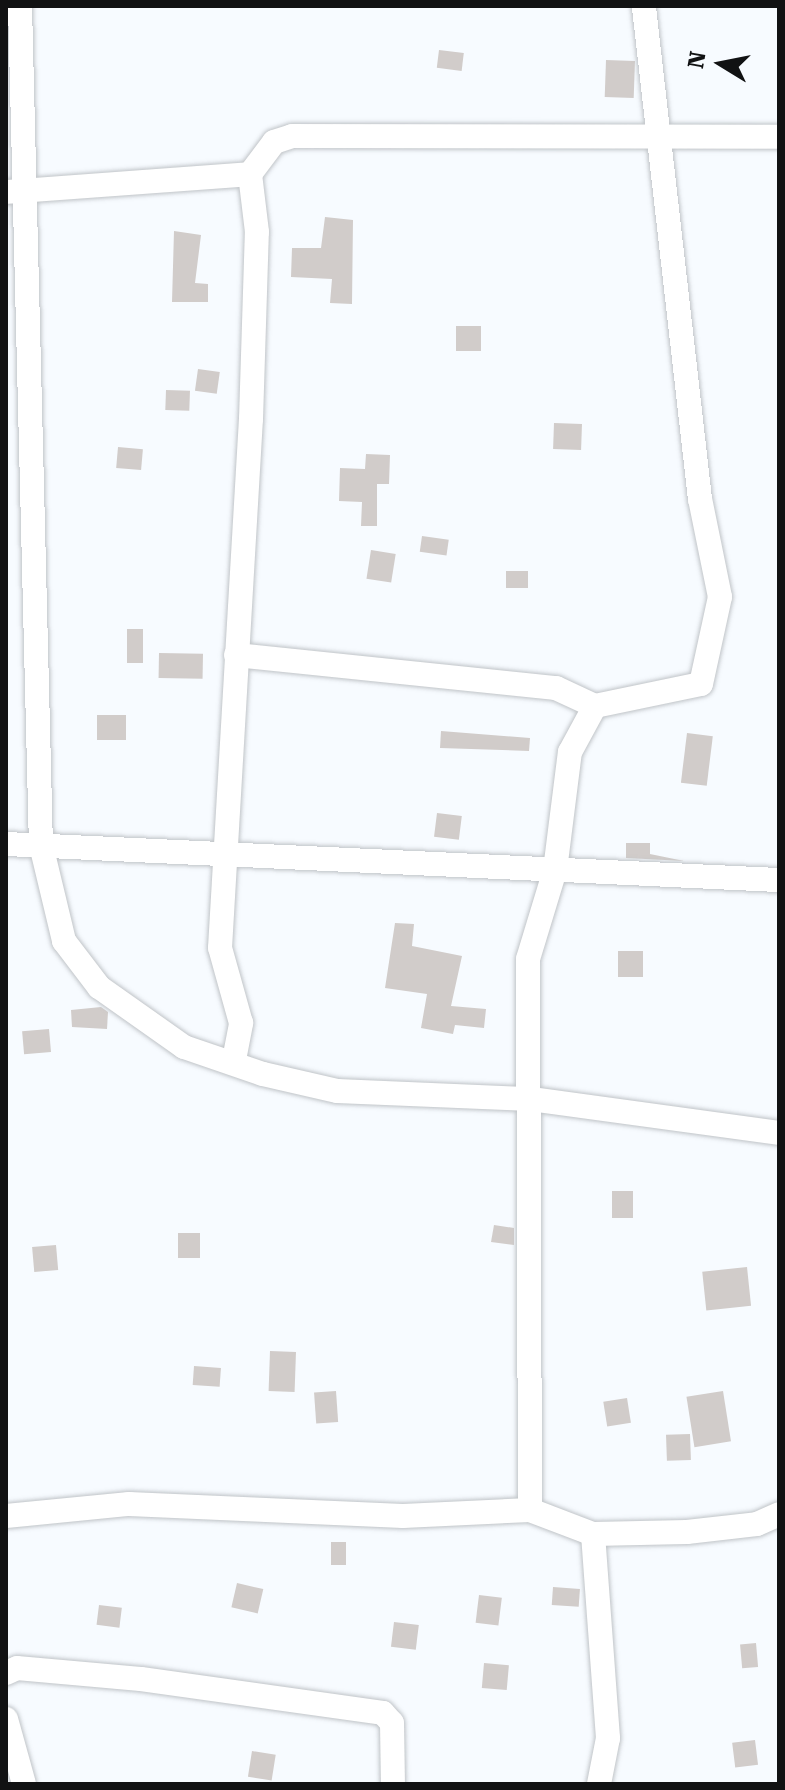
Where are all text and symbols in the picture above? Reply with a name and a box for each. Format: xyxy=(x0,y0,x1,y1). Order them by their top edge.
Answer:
north arrow xyxy=(681,24,761,104)
text: N xyxy=(683,49,711,70)

